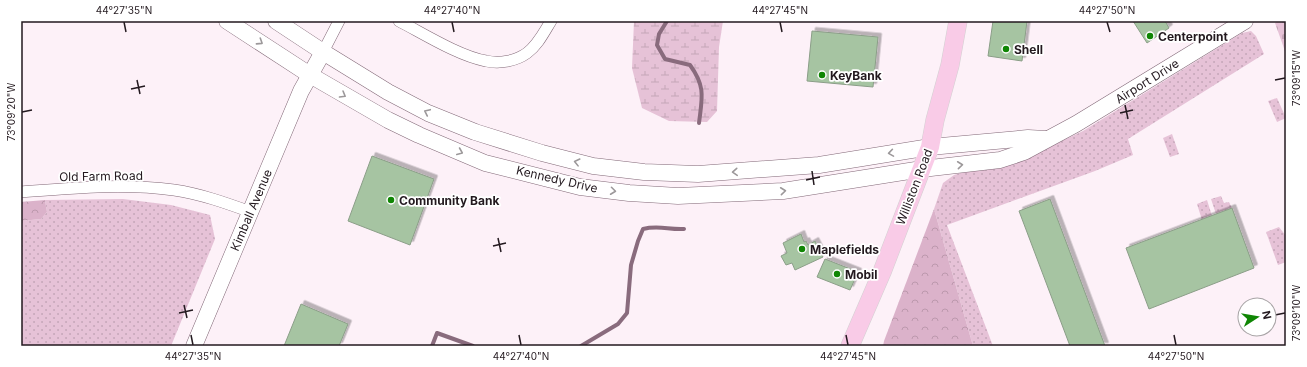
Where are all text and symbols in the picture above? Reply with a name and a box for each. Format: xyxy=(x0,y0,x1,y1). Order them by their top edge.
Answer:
text: 44°27'35"N xyxy=(96,4,152,16)
text: 44°27'40"N xyxy=(424,4,480,16)
text: 44°27'45"N xyxy=(752,4,808,16)
text: 44°27'50"N xyxy=(1079,4,1135,16)
place label: Centerpoint xyxy=(1158,29,1229,44)
marker: Centerpoint xyxy=(1145,31,1155,41)
one-way arrow xyxy=(256,37,263,45)
place label: Shell xyxy=(1014,42,1043,57)
marker: Shell xyxy=(1001,44,1011,54)
text: 73°09'15"W xyxy=(1290,50,1302,106)
street label: Airport Drive xyxy=(1112,55,1182,107)
place label: KeyBank xyxy=(830,68,882,83)
marker: KeyBank xyxy=(817,70,827,80)
text: 73°09'20"W xyxy=(5,83,17,141)
one-way arrow xyxy=(339,90,347,97)
one-way arrow xyxy=(424,109,431,117)
one-way arrow xyxy=(456,147,463,155)
street label: Williston Road xyxy=(893,147,935,227)
one-way arrow xyxy=(888,148,895,157)
one-way arrow xyxy=(574,158,580,166)
one-way arrow xyxy=(957,161,963,170)
street label: Kennedy Drive xyxy=(515,162,599,196)
street label: Kimball Avenue xyxy=(227,167,275,253)
street label: Old Farm Road xyxy=(59,168,143,184)
one-way arrow xyxy=(732,168,738,177)
one-way arrow xyxy=(610,186,616,195)
one-way arrow xyxy=(780,187,786,196)
place label: Community Bank xyxy=(399,193,499,208)
marker: Community Bank xyxy=(386,195,396,205)
place label: Maplefields xyxy=(810,242,879,257)
marker: Maplefields xyxy=(797,244,807,254)
place label: Mobil xyxy=(845,267,878,282)
marker: Mobil xyxy=(832,269,842,279)
text: 73°09'10"W xyxy=(1290,285,1302,341)
north arrow xyxy=(1237,297,1277,337)
text: N xyxy=(1259,309,1275,320)
text: 44°27'35"N xyxy=(165,350,221,362)
text: 44°27'40"N xyxy=(493,350,549,362)
text: 44°27'45"N xyxy=(820,350,876,362)
text: 44°27'50"N xyxy=(1148,350,1204,362)

